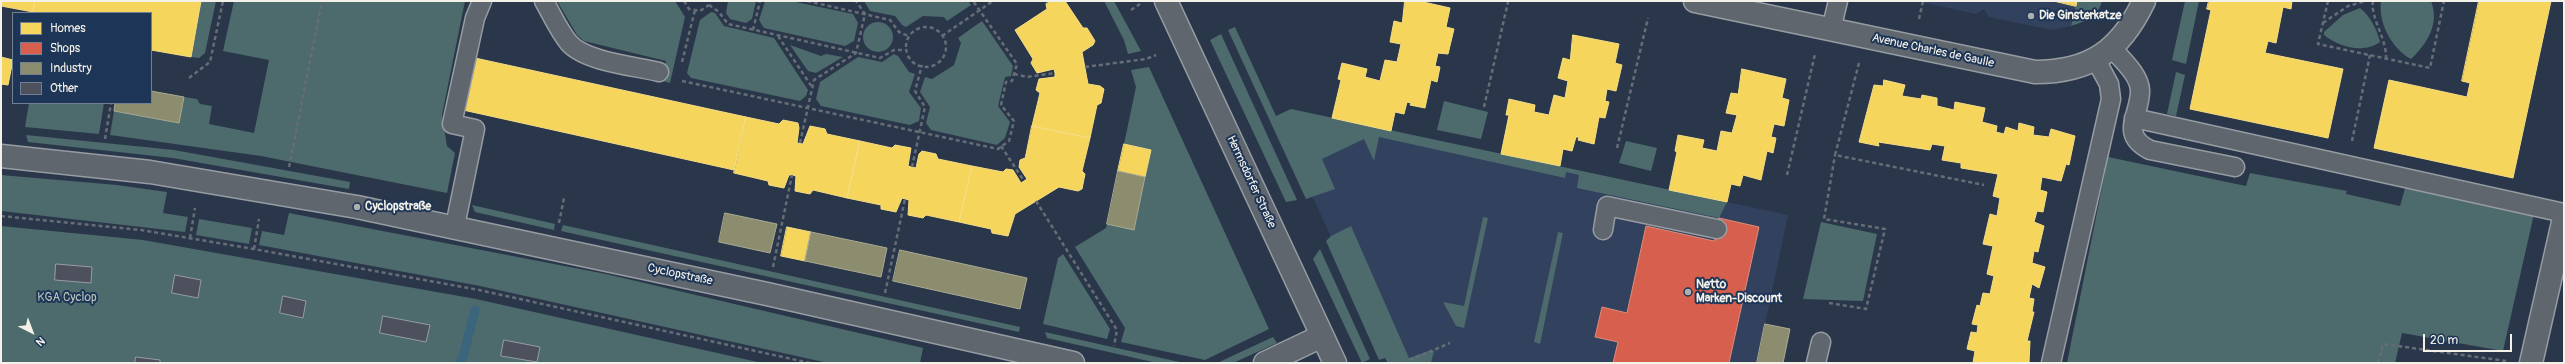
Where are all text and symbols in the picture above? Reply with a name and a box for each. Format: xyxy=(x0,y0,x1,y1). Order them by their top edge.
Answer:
place label: Die Ginsterkatze xyxy=(2039,9,2121,23)
marker: Die Ginsterkatze xyxy=(2026,11,2036,21)
legend xyxy=(12,12,152,104)
text: Homes xyxy=(50,21,86,36)
street label: Avenue Charles de Gaulle xyxy=(1871,31,1995,71)
text: Shops xyxy=(50,41,80,56)
text: Industry xyxy=(50,61,92,76)
text: Other xyxy=(50,81,78,96)
street label: Hermsdorfer Straße xyxy=(1223,133,1279,231)
place label: Cyclopstraße xyxy=(365,200,431,214)
marker: Cyclopstraße xyxy=(352,202,362,212)
street label: Cyclopstraße xyxy=(646,261,714,289)
place label: Netto Marken-Discount xyxy=(1696,278,1782,306)
marker: Netto Marken-Discount xyxy=(1683,287,1693,297)
park label: KGA Cyclop xyxy=(37,291,97,305)
north arrow xyxy=(12,312,52,352)
scale bar xyxy=(2425,326,2514,352)
text: 20 m xyxy=(2430,333,2458,348)
text: N xyxy=(33,334,47,349)

